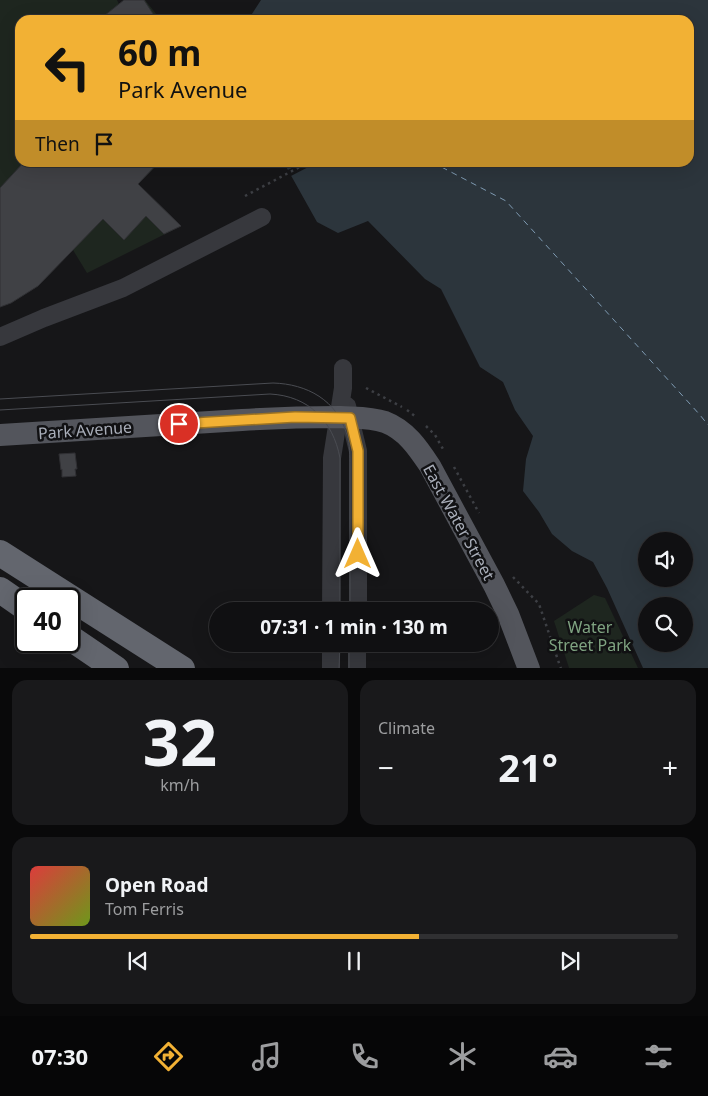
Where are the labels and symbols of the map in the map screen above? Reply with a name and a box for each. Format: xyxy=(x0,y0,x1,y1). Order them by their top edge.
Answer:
pin xyxy=(158,403,200,445)
street label: Park Avenue xyxy=(37,416,133,444)
street label: East Water Street xyxy=(418,460,500,584)
position arrow xyxy=(331,527,383,579)
speed limit sign: 40 xyxy=(15,588,80,653)
park label: Water Street Park xyxy=(549,616,632,656)

